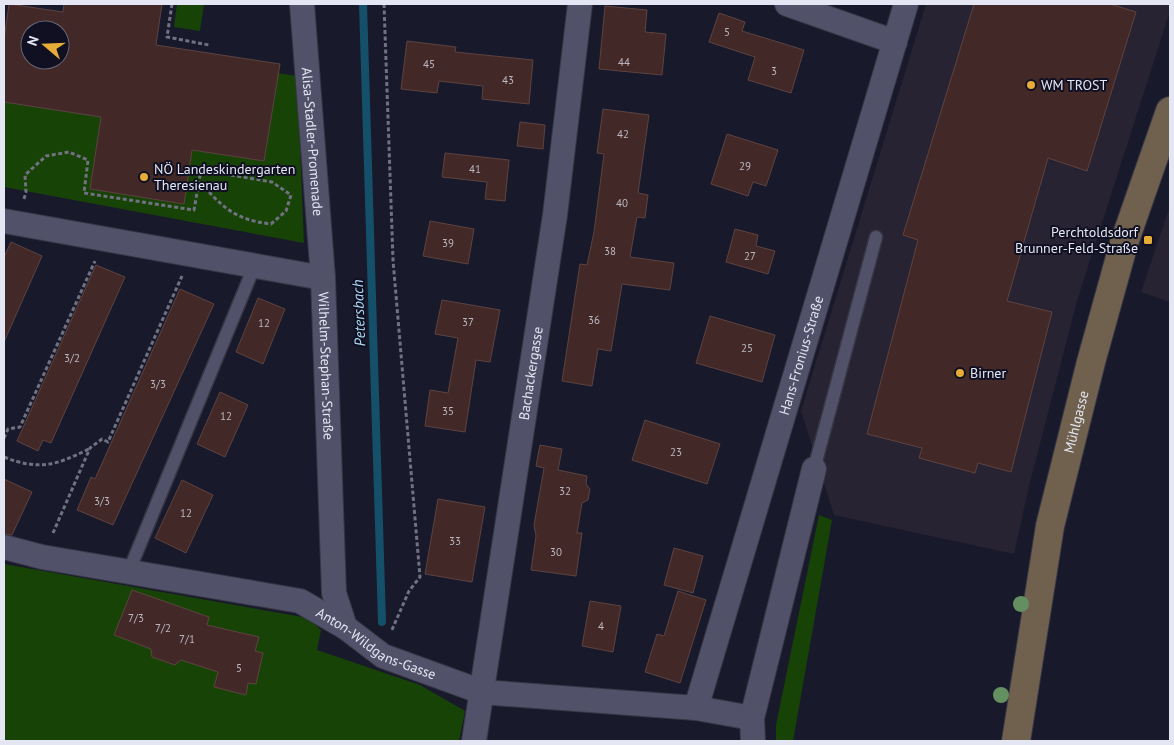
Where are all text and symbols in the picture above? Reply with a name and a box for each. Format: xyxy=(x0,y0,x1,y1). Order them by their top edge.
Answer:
north arrow xyxy=(20,20,70,70)
house number: 5 xyxy=(724,25,730,39)
text: N xyxy=(23,33,43,48)
house number: 44 xyxy=(618,55,630,69)
house number: 45 xyxy=(423,57,435,71)
house number: 3 xyxy=(771,64,777,78)
street label: Alisa-Stadler-Promenade xyxy=(298,67,327,217)
house number: 43 xyxy=(502,73,514,87)
place label: WM TROST xyxy=(1041,76,1107,94)
marker: WM TROST xyxy=(1025,79,1037,91)
house number: 42 xyxy=(617,127,629,141)
house number: 29 xyxy=(739,159,751,173)
place label: NÖ Landeskindergarten Theresienau xyxy=(154,160,295,194)
house number: 41 xyxy=(469,162,481,176)
marker: NÖ Landeskindergarten Theresienau xyxy=(138,171,150,183)
house number: 40 xyxy=(616,196,628,210)
place label: Perchtoldsdorf Brunner-Feld-Straße xyxy=(1015,223,1139,257)
marker: Perchtoldsdorf Brunner-Feld-Straße xyxy=(1142,234,1154,246)
house number: 39 xyxy=(442,236,454,250)
house number: 38 xyxy=(604,244,616,258)
house number: 27 xyxy=(744,249,756,263)
water label: Petersbach xyxy=(348,279,369,347)
street label: Wilhelm-Stephan-Straße xyxy=(314,292,338,440)
street label: Hans-Fronius-Straße xyxy=(775,293,828,417)
house number: 36 xyxy=(588,313,600,327)
house number: 37 xyxy=(462,315,474,329)
house number: 12 xyxy=(258,316,270,330)
street label: Bachackergasse xyxy=(515,325,547,421)
house number: 25 xyxy=(741,341,753,355)
house number: 3/2 xyxy=(64,351,80,365)
place label: Birner xyxy=(970,364,1006,382)
marker: Birner xyxy=(954,367,966,379)
house number: 3/3 xyxy=(150,377,166,391)
street label: Mühlgasse xyxy=(1060,389,1093,455)
house number: 35 xyxy=(442,404,454,418)
house number: 12 xyxy=(220,409,232,423)
house number: 23 xyxy=(670,445,682,459)
house number: 32 xyxy=(559,484,571,498)
house number: 3/3 xyxy=(94,494,110,508)
house number: 12 xyxy=(180,506,192,520)
house number: 33 xyxy=(449,534,461,548)
house number: 30 xyxy=(550,545,562,559)
street label: Anton-Wildgans-Gasse xyxy=(313,603,439,684)
house number: 7/3 xyxy=(128,611,144,625)
house number: 4 xyxy=(598,619,604,633)
house number: 7/2 xyxy=(155,621,171,635)
house number: 7/1 xyxy=(179,632,195,646)
house number: 5 xyxy=(236,661,242,675)

